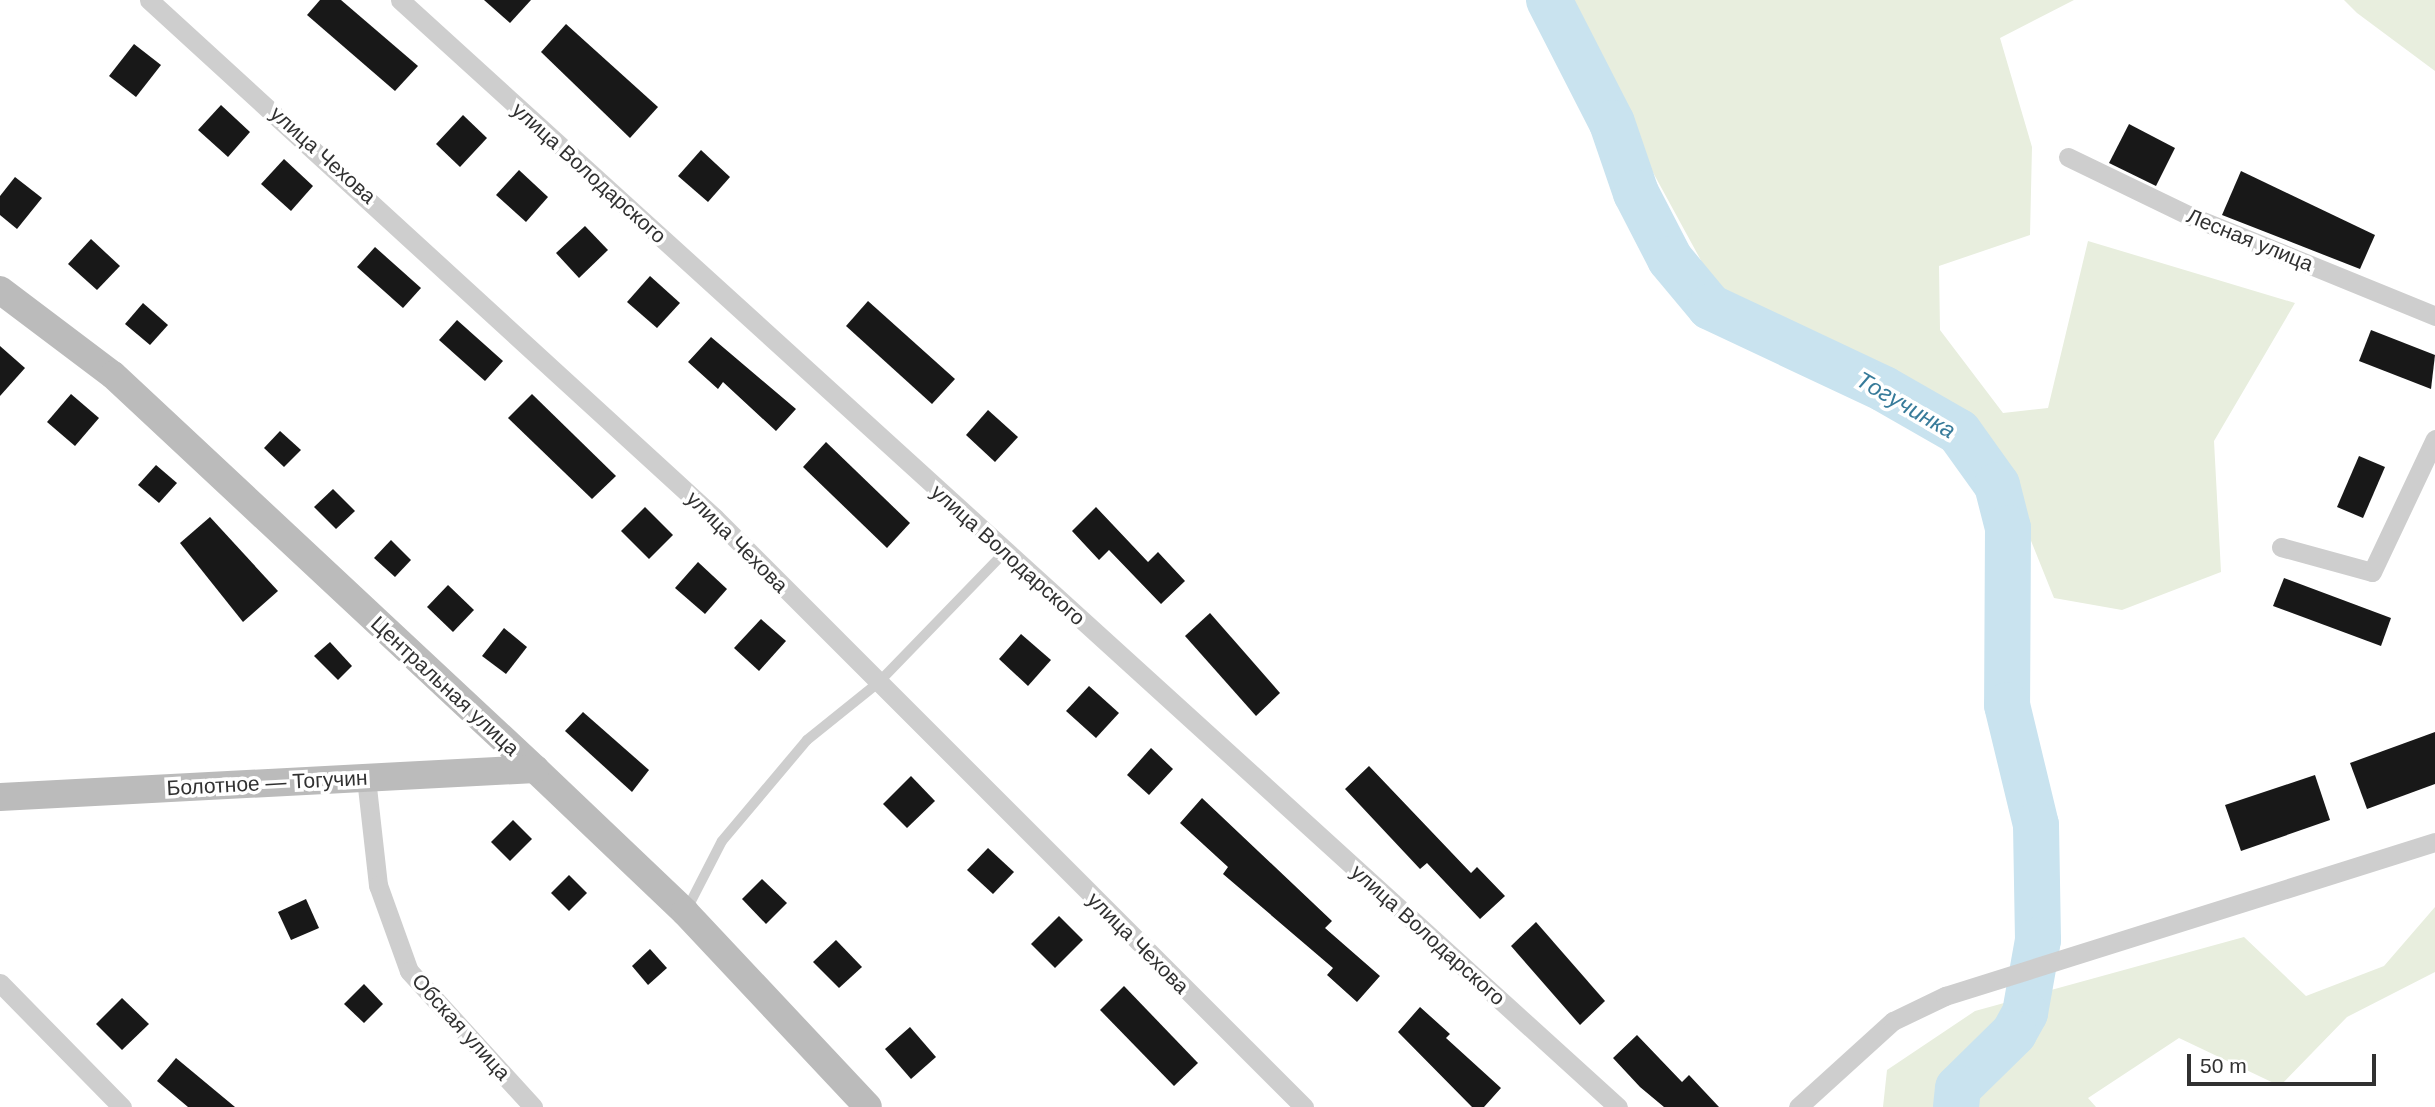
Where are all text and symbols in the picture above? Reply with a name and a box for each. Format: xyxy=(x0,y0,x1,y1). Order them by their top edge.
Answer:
street label: улица Володарского xyxy=(507,97,671,249)
street label: улица Чехова xyxy=(265,101,381,209)
street label: Лесная улица xyxy=(2183,203,2317,277)
water label: Тогучинка xyxy=(1852,366,1960,444)
street label: улица Володарского xyxy=(926,479,1090,631)
street label: улица Чехова xyxy=(681,486,793,598)
street label: Центральная улица xyxy=(366,611,524,761)
street label: Болотное — Тогучин xyxy=(166,765,368,801)
street label: улица Володарского xyxy=(1346,859,1510,1011)
street label: улица Чехова xyxy=(1082,887,1194,999)
street label: Обская улица xyxy=(407,968,515,1086)
scale bar xyxy=(2190,1040,2379,1084)
text: 50 m xyxy=(2200,1054,2247,1077)

